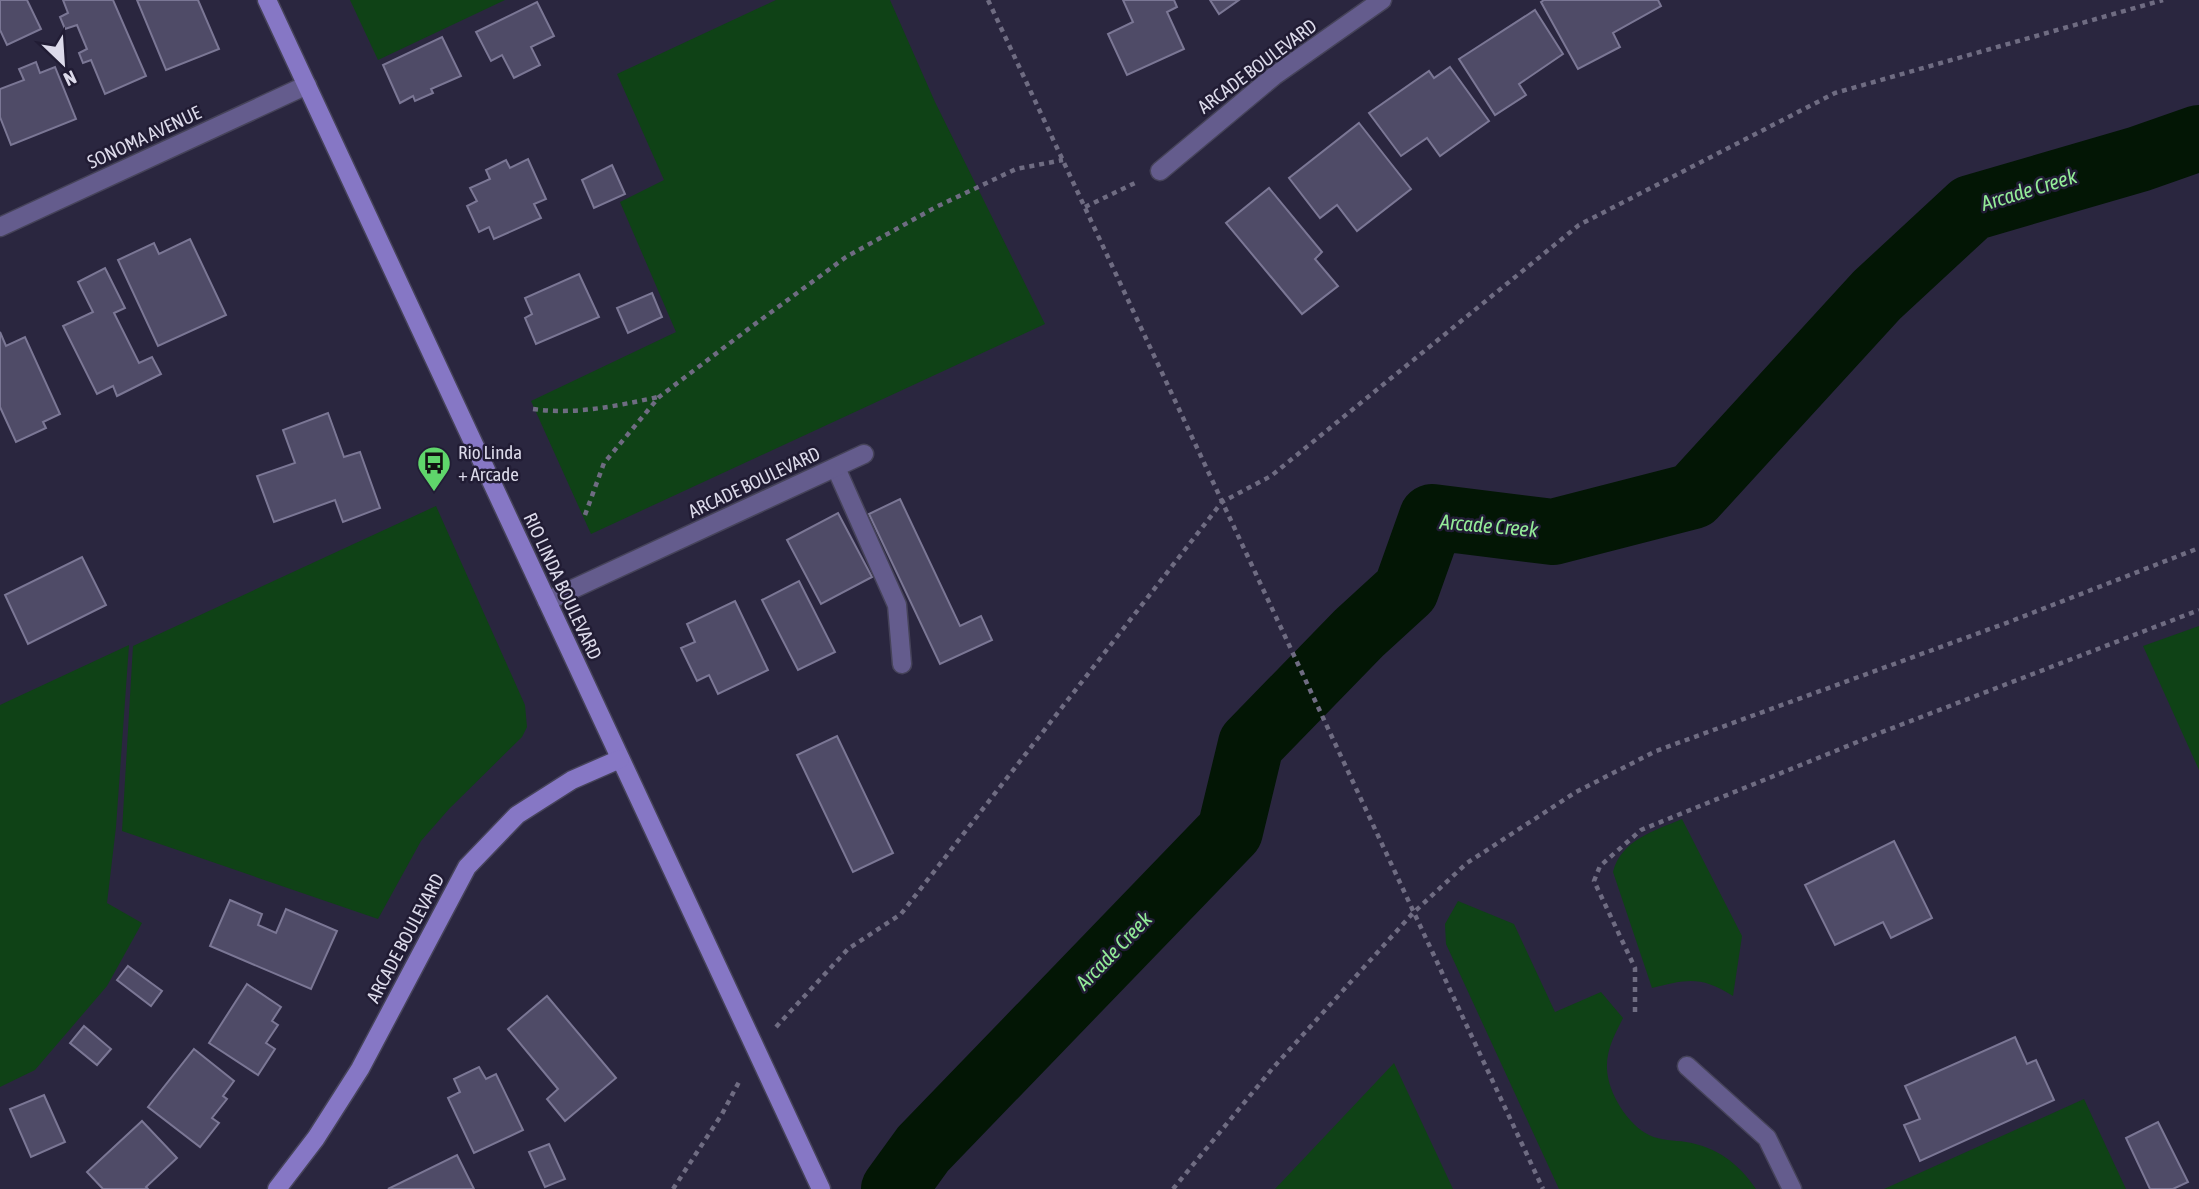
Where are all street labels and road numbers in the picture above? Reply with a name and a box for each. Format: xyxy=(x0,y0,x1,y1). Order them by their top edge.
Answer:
street label: ARCADE BOULEVARD xyxy=(1193,14,1321,118)
street label: SONOMA AVENUE xyxy=(84,101,204,173)
street label: ARCADE BOULEVARD xyxy=(685,442,823,522)
street label: RIO LINDA BOULEVARD xyxy=(519,509,607,663)
street label: ARCADE BOULEVARD xyxy=(362,870,448,1006)

